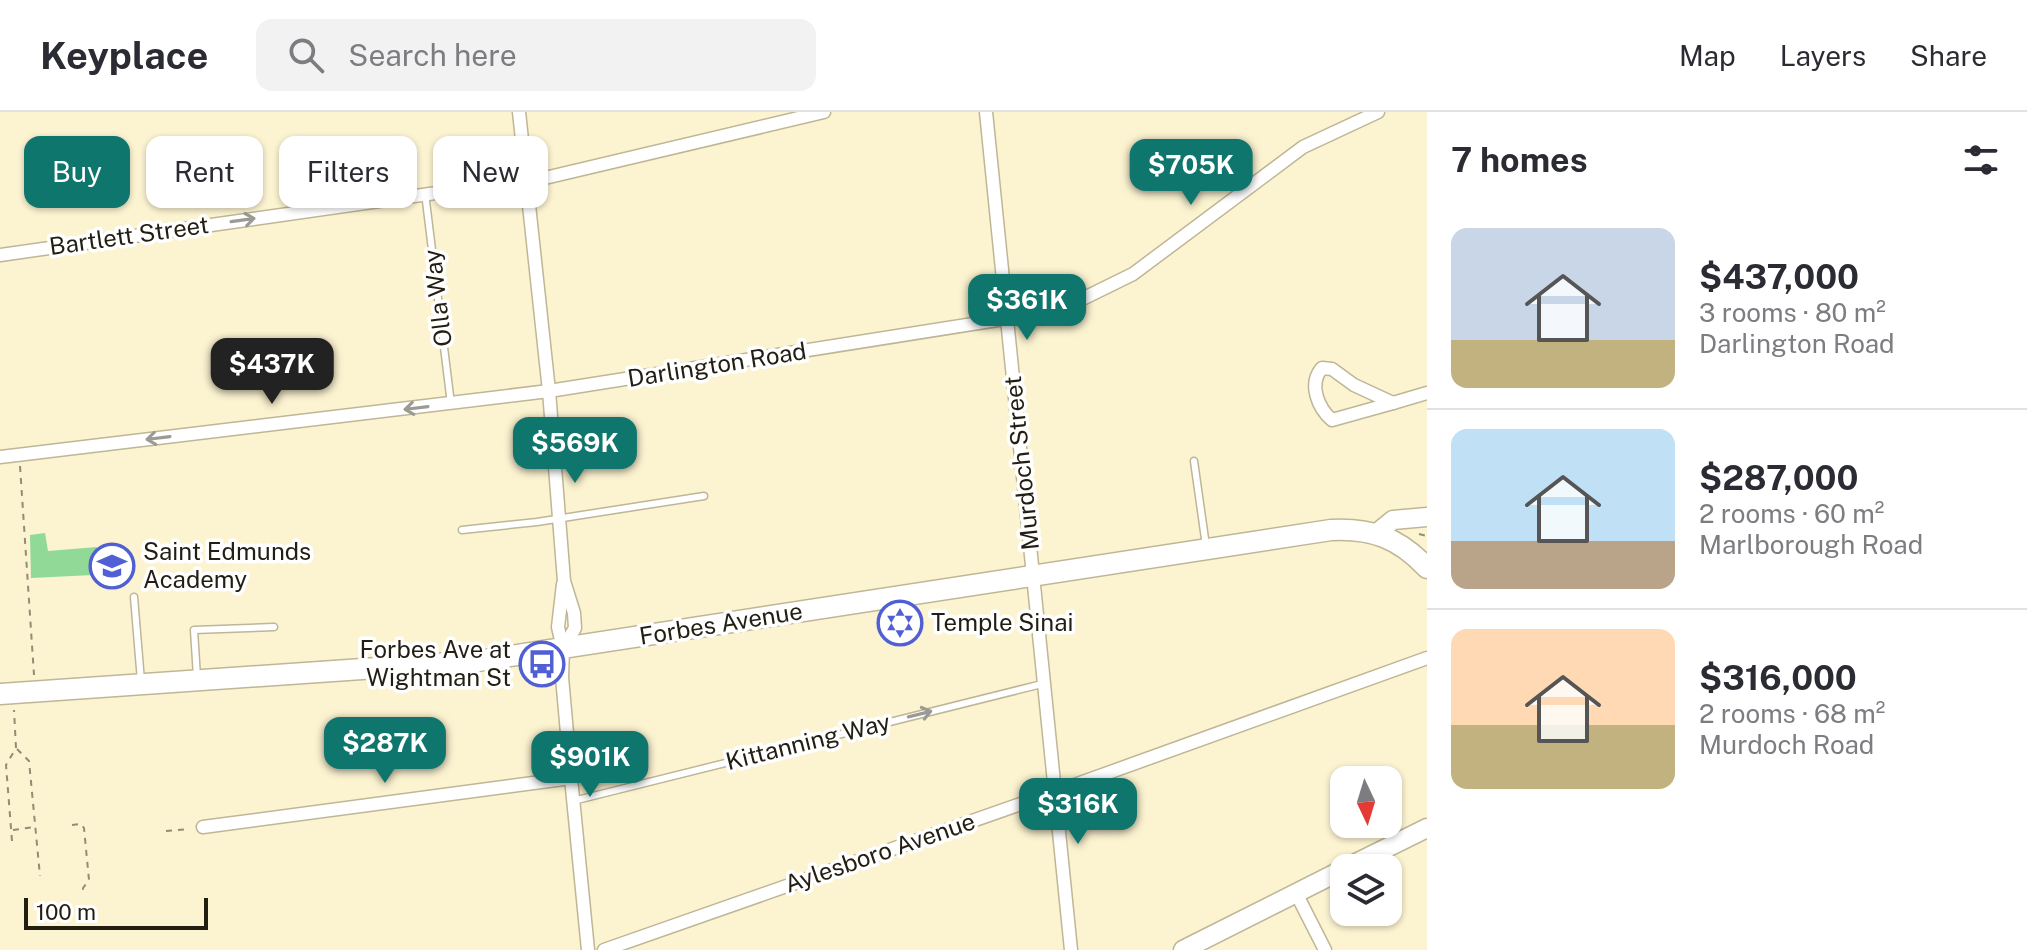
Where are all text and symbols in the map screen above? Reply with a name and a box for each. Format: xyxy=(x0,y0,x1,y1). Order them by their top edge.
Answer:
search box xyxy=(256,19,816,91)
text: Keyplace xyxy=(40,33,208,78)
icon: search xyxy=(284,33,328,77)
text: Search here xyxy=(348,37,517,73)
text: Map xyxy=(1679,39,1736,72)
text: Layers xyxy=(1780,39,1866,72)
text: Share xyxy=(1910,39,1987,72)
chip: Buy xyxy=(24,136,130,208)
chip: Rent xyxy=(146,136,263,208)
chip: Filters xyxy=(279,136,417,208)
chip: New xyxy=(433,136,548,208)
icon: filters xyxy=(1959,138,2003,182)
pin: $705K xyxy=(1135,139,1247,207)
text: 7 homes xyxy=(1451,140,1588,180)
text: $705K xyxy=(1148,149,1234,180)
street label: Bartlett Street xyxy=(47,210,210,260)
one-way arrow xyxy=(230,211,256,226)
street label: Olla Way xyxy=(417,248,457,348)
text: $437,000 xyxy=(1699,257,1859,297)
icon: home xyxy=(1515,260,1611,356)
pin: $361K xyxy=(971,274,1083,342)
text: $361K xyxy=(986,284,1068,315)
text: 3 rooms · 80 m² xyxy=(1699,297,1886,328)
text: Darlington Road xyxy=(1699,328,1895,359)
street label: Darlington Road xyxy=(625,336,808,392)
pin: $437K xyxy=(216,338,328,406)
text: $437K xyxy=(229,348,315,379)
street label: Murdoch Street xyxy=(998,375,1044,552)
one-way arrow xyxy=(403,400,430,415)
pin: $569K xyxy=(519,417,631,485)
text: $569K xyxy=(531,427,619,458)
one-way arrow xyxy=(146,431,171,446)
text: $287,000 xyxy=(1699,458,1858,498)
icon: home xyxy=(1515,461,1611,557)
text: 2 rooms · 60 m² xyxy=(1699,498,1884,529)
text: Marlborough Road xyxy=(1699,529,1923,560)
place label: Saint Edmunds Academy xyxy=(143,537,311,593)
school or university icon: Saint Edmunds Academy xyxy=(88,542,136,590)
street label: Forbes Avenue xyxy=(637,596,805,650)
synagogue icon: Temple Sinai xyxy=(876,599,924,647)
place label: Temple Sinai xyxy=(931,608,1073,636)
place label: Forbes Ave at Wightman St xyxy=(360,635,511,691)
bus stop icon: Forbes Ave at Wightman St xyxy=(518,640,566,688)
text: $316,000 xyxy=(1699,658,1857,698)
icon: home xyxy=(1515,661,1611,757)
text: 2 rooms · 68 m² xyxy=(1699,698,1885,729)
one-way arrow xyxy=(906,706,932,721)
street label: Kittanning Way xyxy=(723,707,893,775)
pin: $287K xyxy=(329,717,441,785)
text: $287K xyxy=(342,727,428,758)
text: Murdoch Road xyxy=(1699,729,1874,760)
pin: $901K xyxy=(534,731,646,799)
text: $901K xyxy=(549,741,631,772)
north arrow xyxy=(1330,766,1402,838)
map controls xyxy=(1330,766,1402,926)
pin: $316K xyxy=(1022,778,1134,846)
text: $316K xyxy=(1037,788,1119,819)
street label: Aylesboro Avenue xyxy=(781,806,979,898)
button: layers xyxy=(1330,854,1402,926)
scale bar xyxy=(24,894,208,930)
text: 100 m xyxy=(36,899,96,925)

